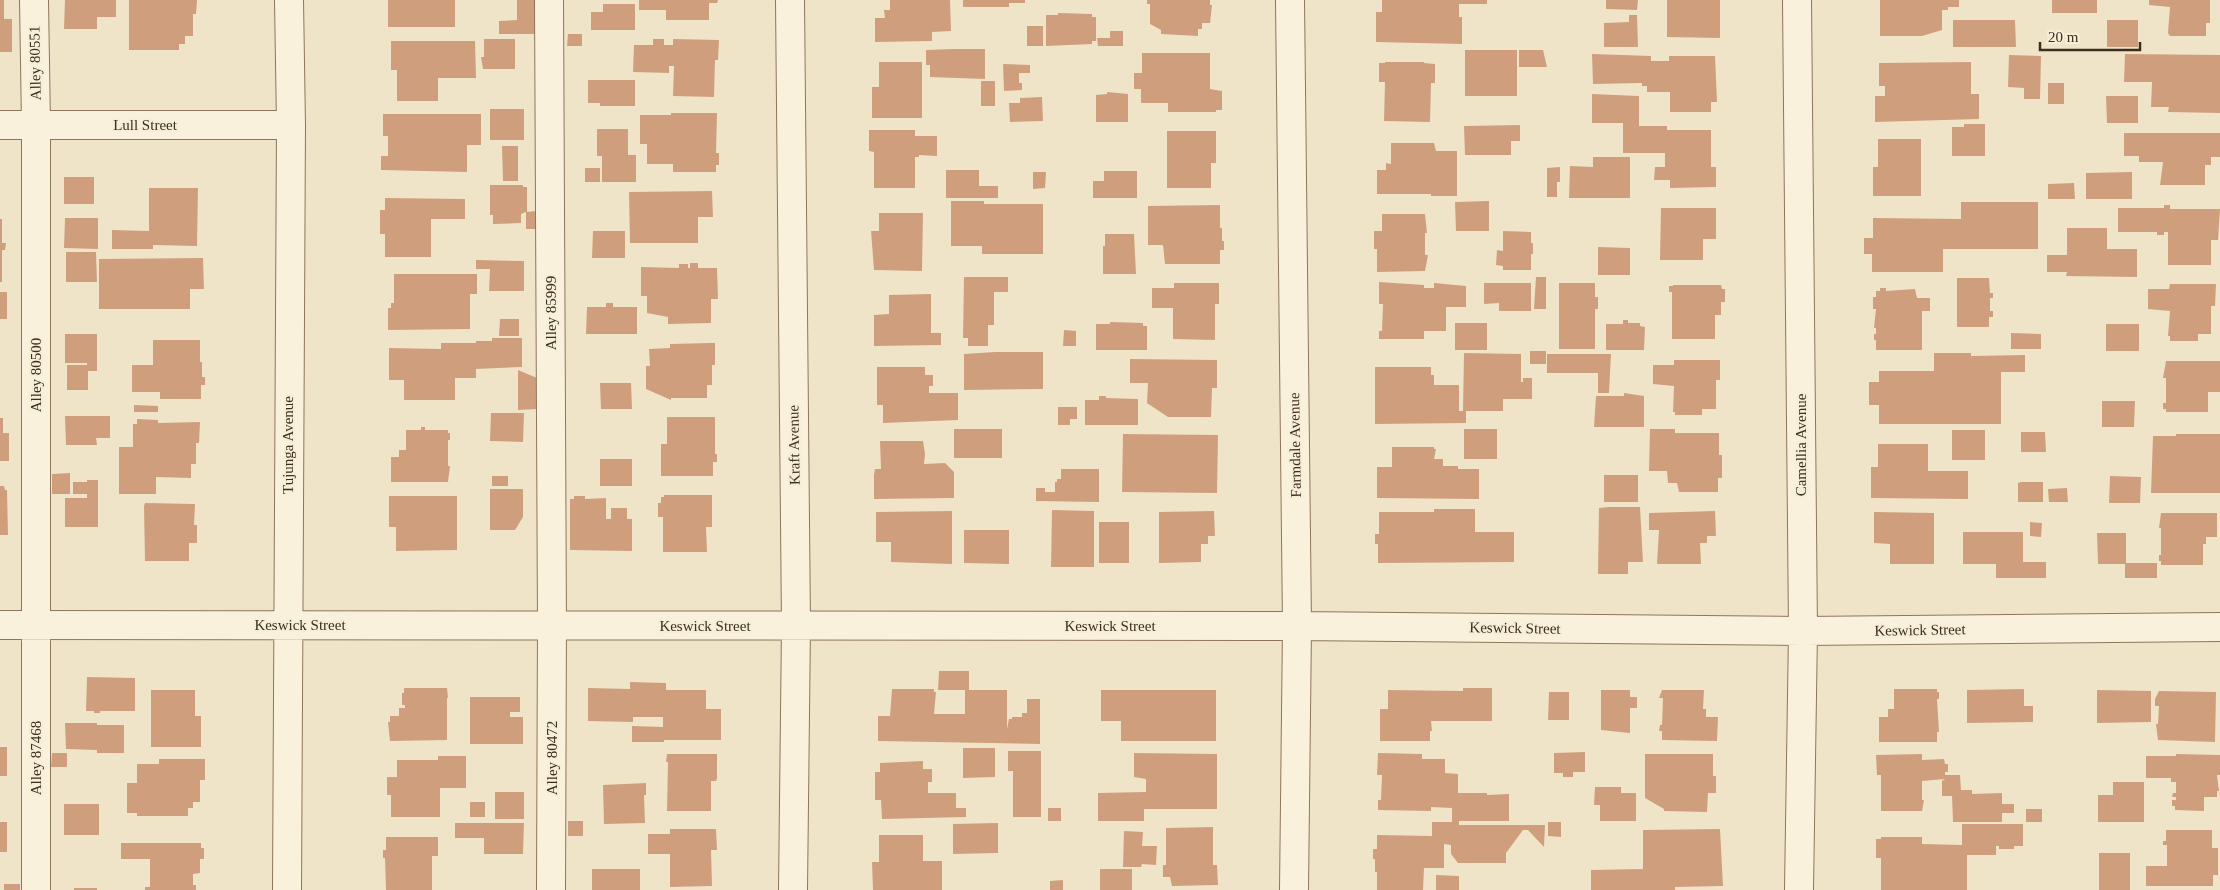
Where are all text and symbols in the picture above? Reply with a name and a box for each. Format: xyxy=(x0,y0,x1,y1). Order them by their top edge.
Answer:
scale bar xyxy=(2040,20,2140,52)
street label: Alley 80551 xyxy=(26,26,44,100)
text: 20 m xyxy=(2048,29,2079,45)
street label: Lull Street xyxy=(113,117,178,133)
street label: Alley 85999 xyxy=(543,276,559,350)
street label: Alley 80500 xyxy=(28,338,44,412)
street label: Farmdale Avenue xyxy=(1286,392,1304,498)
street label: Camellia Avenue xyxy=(1793,393,1809,496)
street label: Tujunga Avenue xyxy=(280,396,296,494)
street label: Kraft Avenue xyxy=(785,404,803,485)
street label: Keswick Street xyxy=(254,617,346,633)
street label: Keswick Street xyxy=(659,618,751,634)
street label: Keswick Street xyxy=(1064,618,1156,634)
street label: Keswick Street xyxy=(1469,619,1562,637)
street label: Keswick Street xyxy=(1874,621,1967,639)
street label: Alley 87468 xyxy=(28,721,44,795)
street label: Alley 80472 xyxy=(544,721,560,795)

